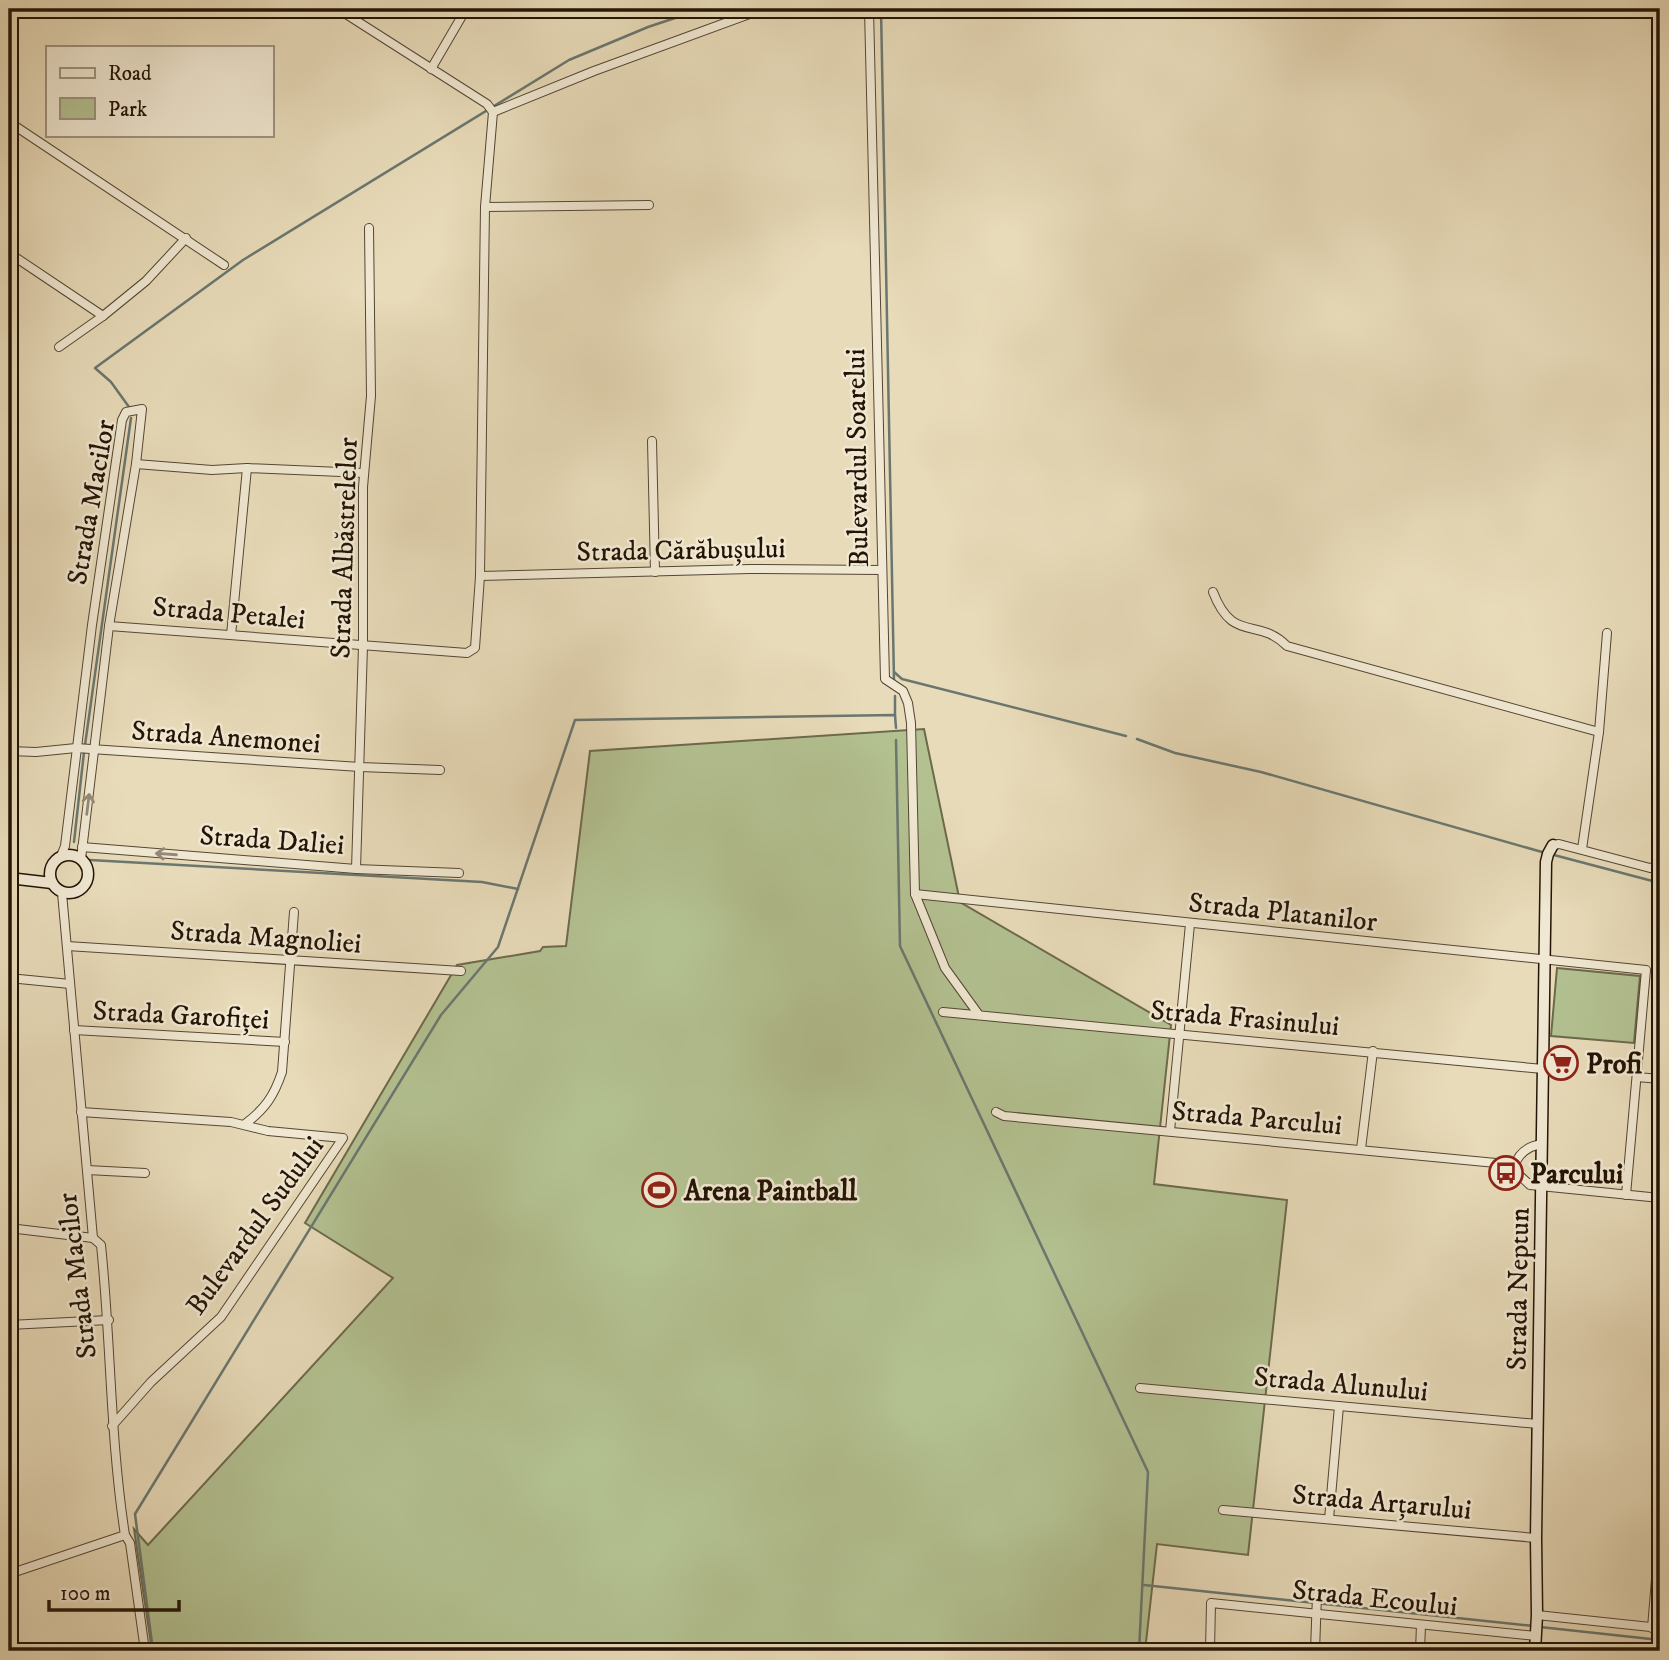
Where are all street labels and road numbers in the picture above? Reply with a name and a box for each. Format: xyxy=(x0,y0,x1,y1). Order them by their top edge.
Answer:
street label: Bulevardul Soarelui xyxy=(838,348,877,568)
street label: Strada Macilor xyxy=(60,416,123,587)
street label: Strada Albăstrelelor xyxy=(323,436,366,659)
street label: Strada Cărăbușului xyxy=(576,531,786,570)
street label: Strada Petalei xyxy=(151,589,307,638)
street label: Strada Anemonei xyxy=(130,713,322,762)
street label: Strada Daliei xyxy=(198,818,345,863)
street label: Strada Platanilor xyxy=(1187,885,1379,940)
street label: Strada Magnoliei xyxy=(169,913,363,962)
street label: Strada Garofiței xyxy=(92,993,270,1038)
street label: Strada Frasinului xyxy=(1149,993,1341,1044)
street label: Strada Parcului xyxy=(1170,1094,1344,1143)
street label: Bulevardul Sudului xyxy=(179,1130,332,1322)
street label: Strada Macilor xyxy=(50,1190,105,1361)
street label: Strada Neptun xyxy=(1500,1207,1537,1371)
street label: Strada Alunului xyxy=(1252,1359,1429,1410)
street label: Strada Arțarului xyxy=(1291,1477,1473,1528)
street label: Strada Ecoului xyxy=(1291,1572,1459,1625)

